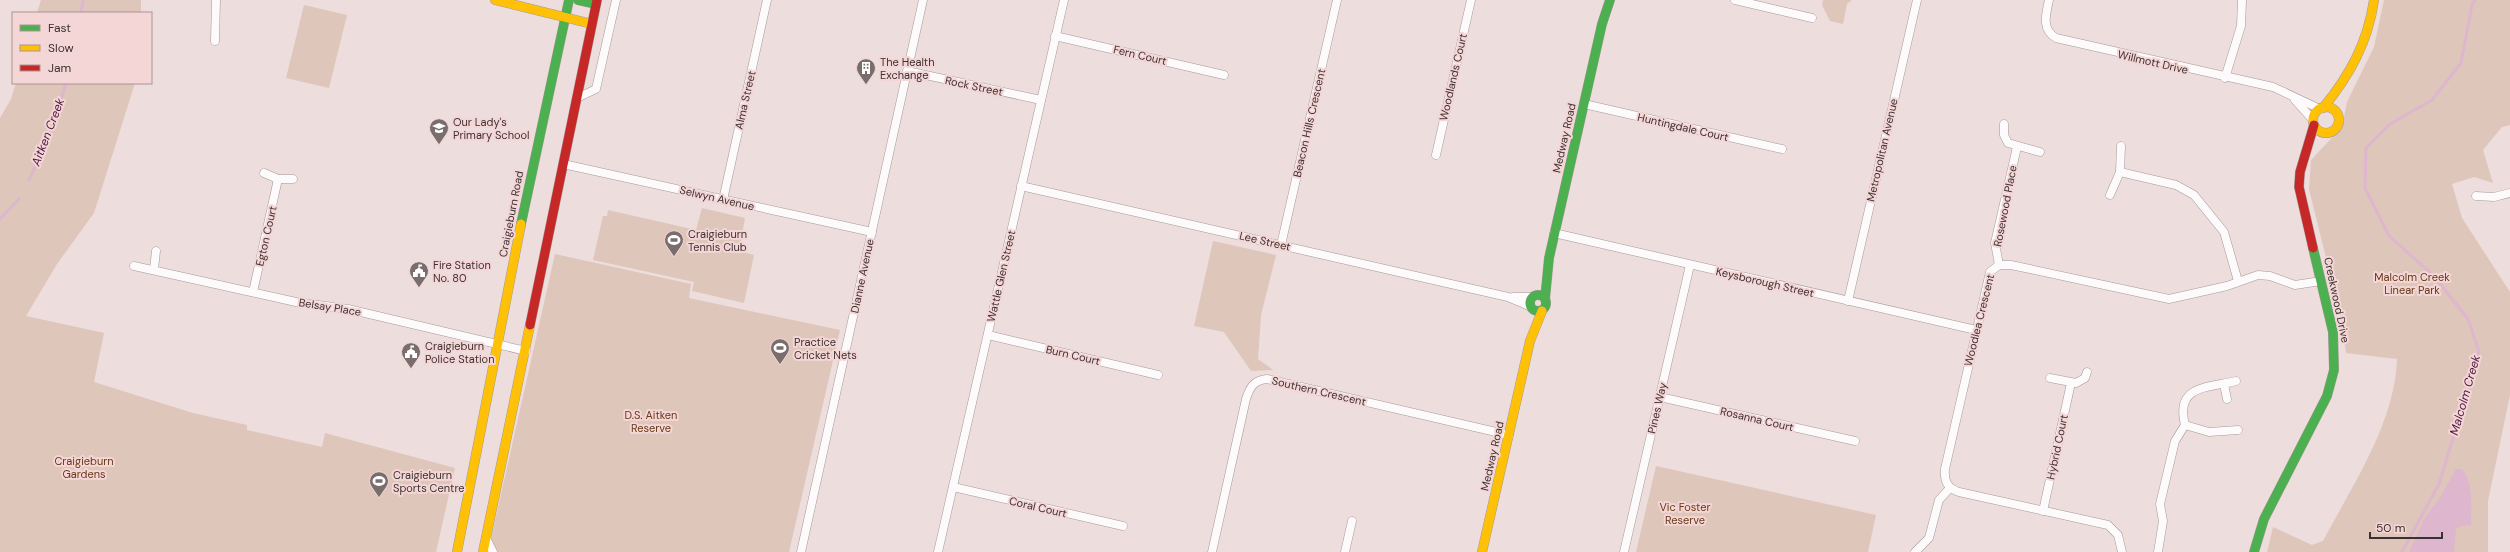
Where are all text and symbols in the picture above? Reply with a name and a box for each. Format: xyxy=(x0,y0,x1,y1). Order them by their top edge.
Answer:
legend xyxy=(12,12,152,84)
text: Fast xyxy=(48,20,71,36)
street label: Woodlands Court xyxy=(1436,32,1470,122)
text: Slow xyxy=(48,40,74,56)
street label: Fern Court xyxy=(1112,42,1168,68)
street label: Willmott Drive xyxy=(2116,47,2190,77)
place label: The Health Exchange xyxy=(880,55,934,82)
building icon: The Health Exchange xyxy=(855,57,877,85)
text: Jam xyxy=(48,60,71,76)
street label: Beacon Hills Crescent xyxy=(1290,67,1328,179)
street label: Alma Street xyxy=(731,69,759,131)
street label: Rock Street xyxy=(944,73,1004,99)
water label: Aitken Creek xyxy=(27,95,69,169)
street label: Metropolitan Avenue xyxy=(1863,97,1901,203)
street label: Medway Road xyxy=(1549,102,1579,174)
street label: Huntingdale Court xyxy=(1636,110,1730,144)
place label: Our Lady's Primary School xyxy=(453,115,529,142)
school or university icon: Our Lady's Primary School xyxy=(428,117,450,145)
street label: Rosewood Place xyxy=(1990,164,2020,248)
street label: Craigieburn Road xyxy=(496,170,526,258)
street label: Selwyn Avenue xyxy=(678,183,756,213)
street label: Egton Court xyxy=(252,205,280,267)
place label: Craigieburn Tennis Club xyxy=(688,227,747,254)
street label: Lee Street xyxy=(1238,228,1292,254)
sports icon: Craigieburn Tennis Club xyxy=(663,229,685,257)
street label: Wattle Glen Street xyxy=(984,229,1018,323)
street label: Dianne Avenue xyxy=(847,238,877,314)
street label: Creekwood Drive xyxy=(2321,256,2353,344)
place label: Fire Station No. 80 xyxy=(433,258,491,285)
public building icon: Fire Station No. 80 xyxy=(408,260,430,288)
street label: Keysborough Street xyxy=(1715,264,1815,300)
park label: Malcolm Creek Linear Park xyxy=(2374,270,2450,297)
street label: Woodlea Crescent xyxy=(1961,273,1997,367)
street label: Belsay Place xyxy=(298,295,362,319)
place label: Practice Cricket Nets xyxy=(794,335,857,362)
sports icon: Practice Cricket Nets xyxy=(769,337,791,365)
place label: Craigieburn Police Station xyxy=(425,339,494,366)
public building icon: Craigieburn Police Station xyxy=(400,341,422,369)
street label: Burn Court xyxy=(1044,342,1102,368)
water label: Malcolm Creek xyxy=(2446,352,2484,437)
street label: Southern Crescent xyxy=(1271,373,1367,409)
street label: Pines Way xyxy=(1644,381,1670,435)
street label: Rosanna Court xyxy=(1719,404,1795,434)
park label: D.S. Aitken Reserve xyxy=(625,408,677,435)
street label: Hybrid Court xyxy=(2043,413,2071,481)
street label: Medway Road xyxy=(1477,420,1507,492)
park label: Craigieburn Gardens xyxy=(54,454,114,481)
place label: Craigieburn Sports Centre xyxy=(393,468,465,495)
sports icon: Craigieburn Sports Centre xyxy=(368,470,390,498)
street label: Coral Court xyxy=(1008,494,1068,520)
park label: Vic Foster Reserve xyxy=(1659,500,1711,527)
scale bar xyxy=(2370,514,2442,540)
text: 50 m xyxy=(2376,520,2405,536)

